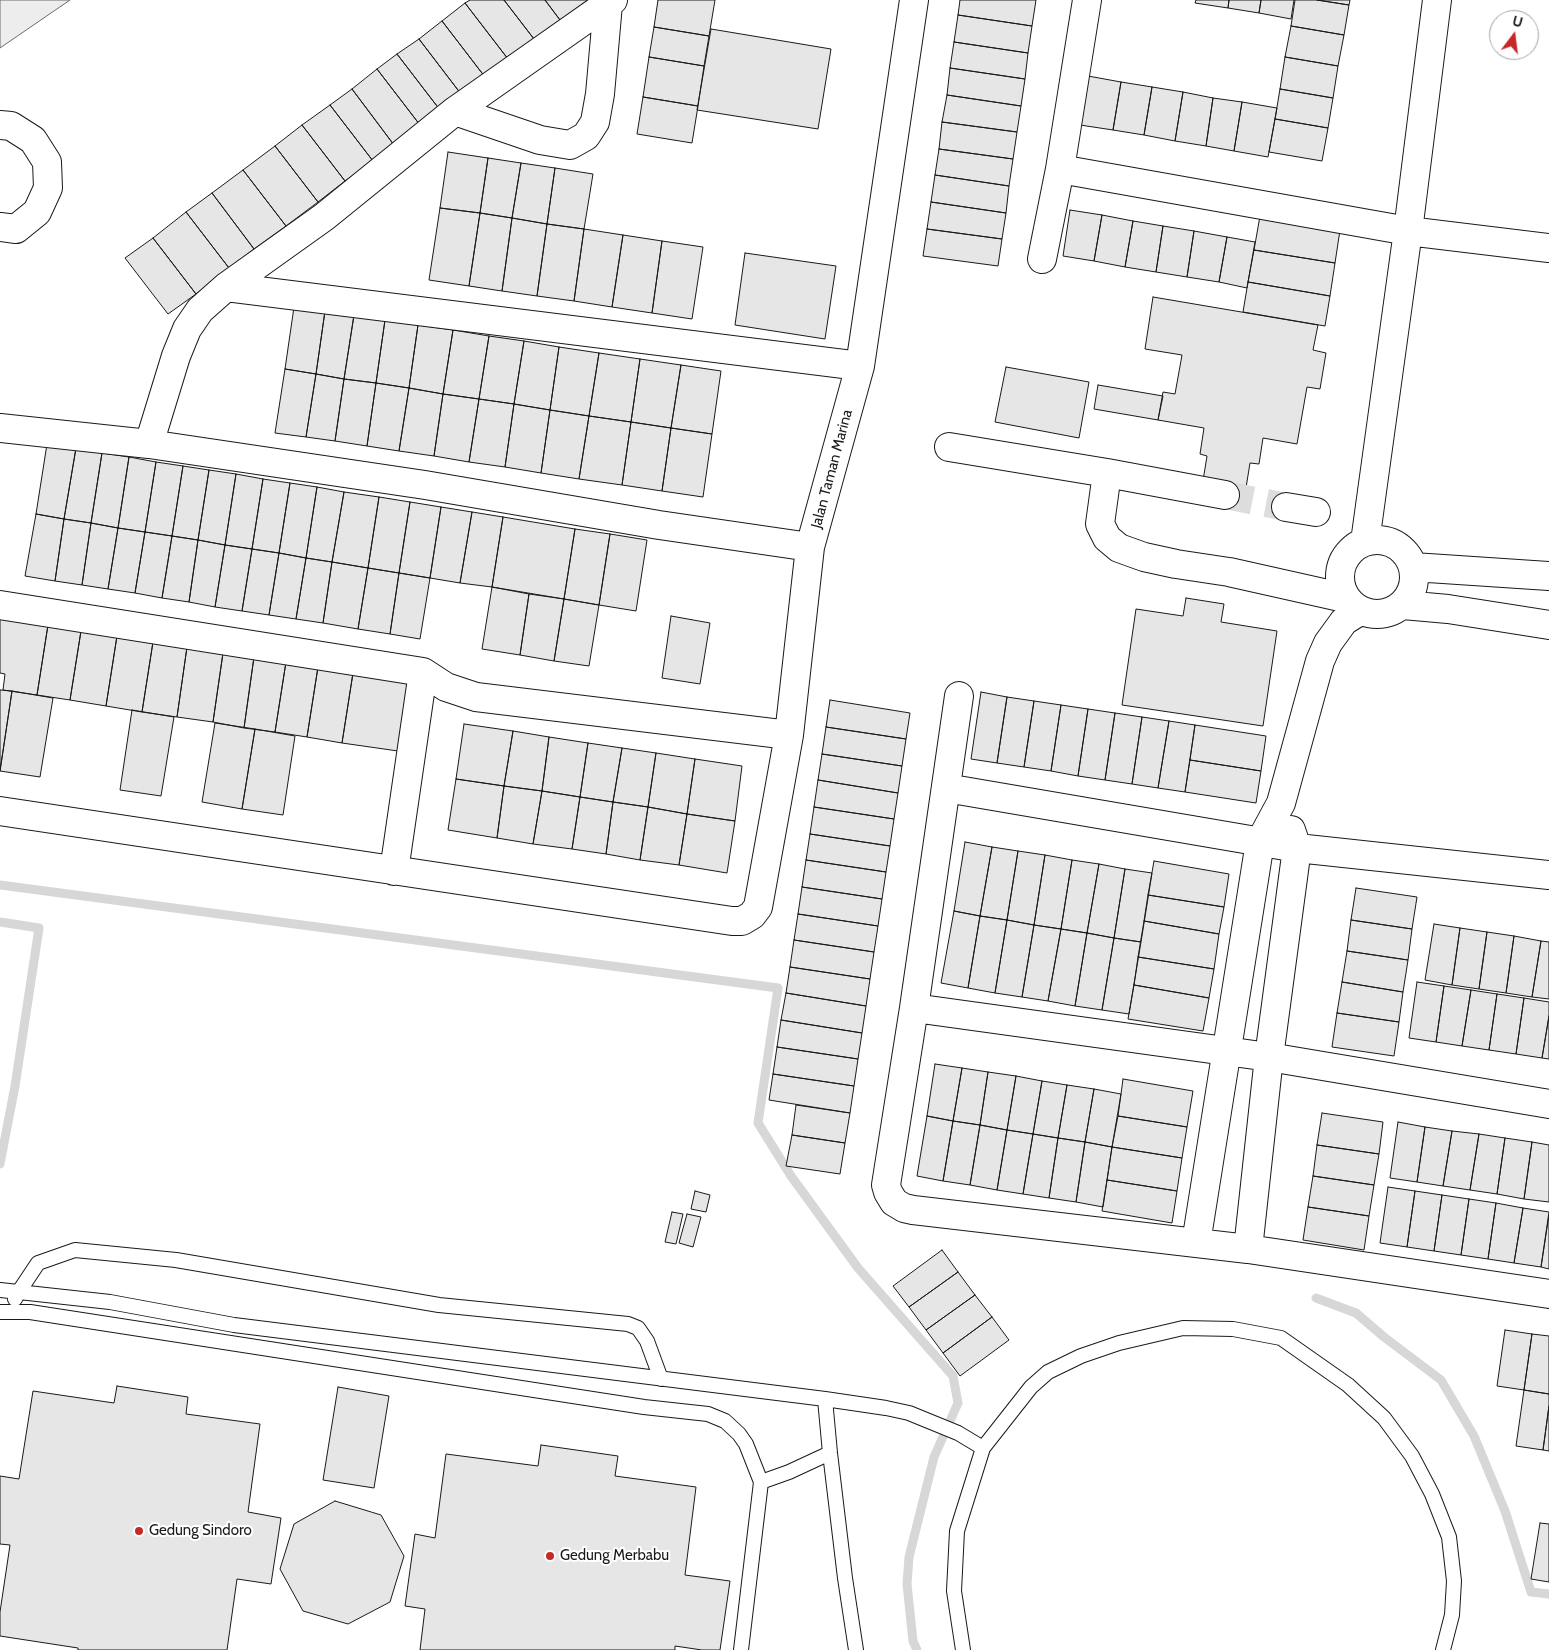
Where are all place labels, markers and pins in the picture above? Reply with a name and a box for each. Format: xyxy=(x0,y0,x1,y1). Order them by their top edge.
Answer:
place label: Gedung Sindoro xyxy=(149,1522,252,1540)
marker: Gedung Sindoro xyxy=(133,1525,145,1537)
place label: Gedung Merbabu xyxy=(560,1547,669,1565)
marker: Gedung Merbabu xyxy=(544,1550,556,1562)

